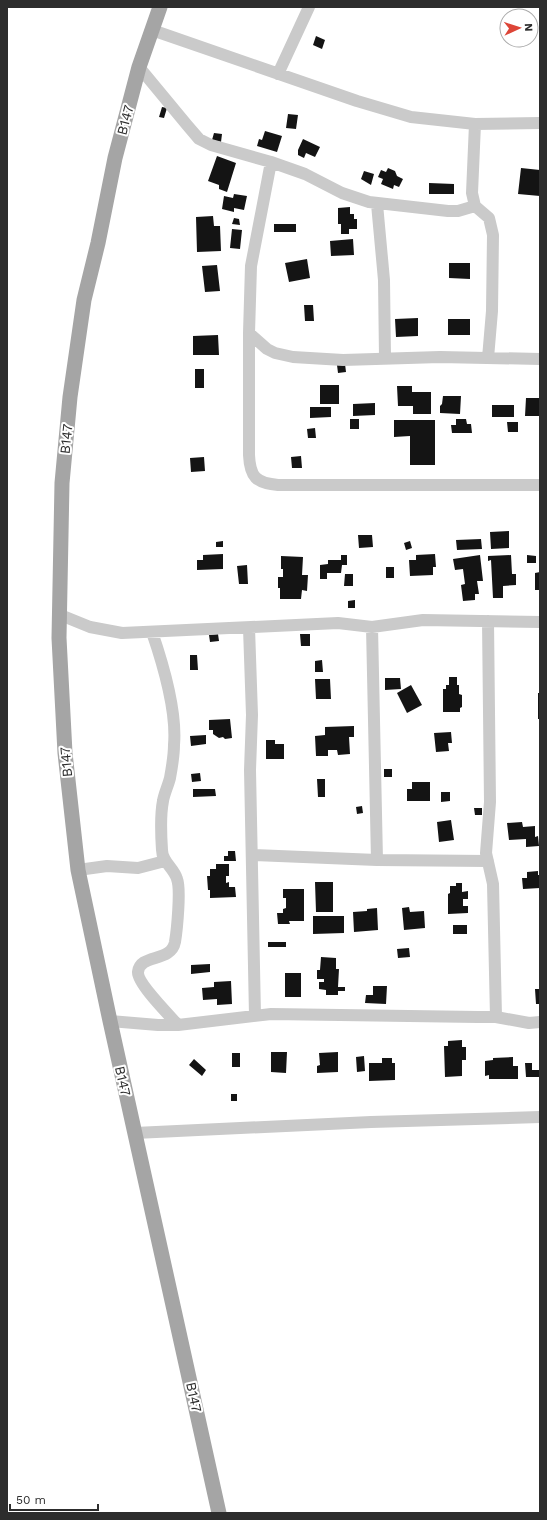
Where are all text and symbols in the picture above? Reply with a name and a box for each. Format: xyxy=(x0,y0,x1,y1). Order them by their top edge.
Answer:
north arrow xyxy=(499,8,539,48)
text: N xyxy=(522,23,535,32)
street label: B147 xyxy=(113,103,137,137)
street label: B147 xyxy=(56,423,76,455)
street label: B147 xyxy=(57,746,75,778)
street label: B147 xyxy=(112,1064,134,1098)
street label: B147 xyxy=(183,1381,205,1414)
scale bar xyxy=(10,1486,98,1512)
text: 50 m xyxy=(16,1493,46,1507)

